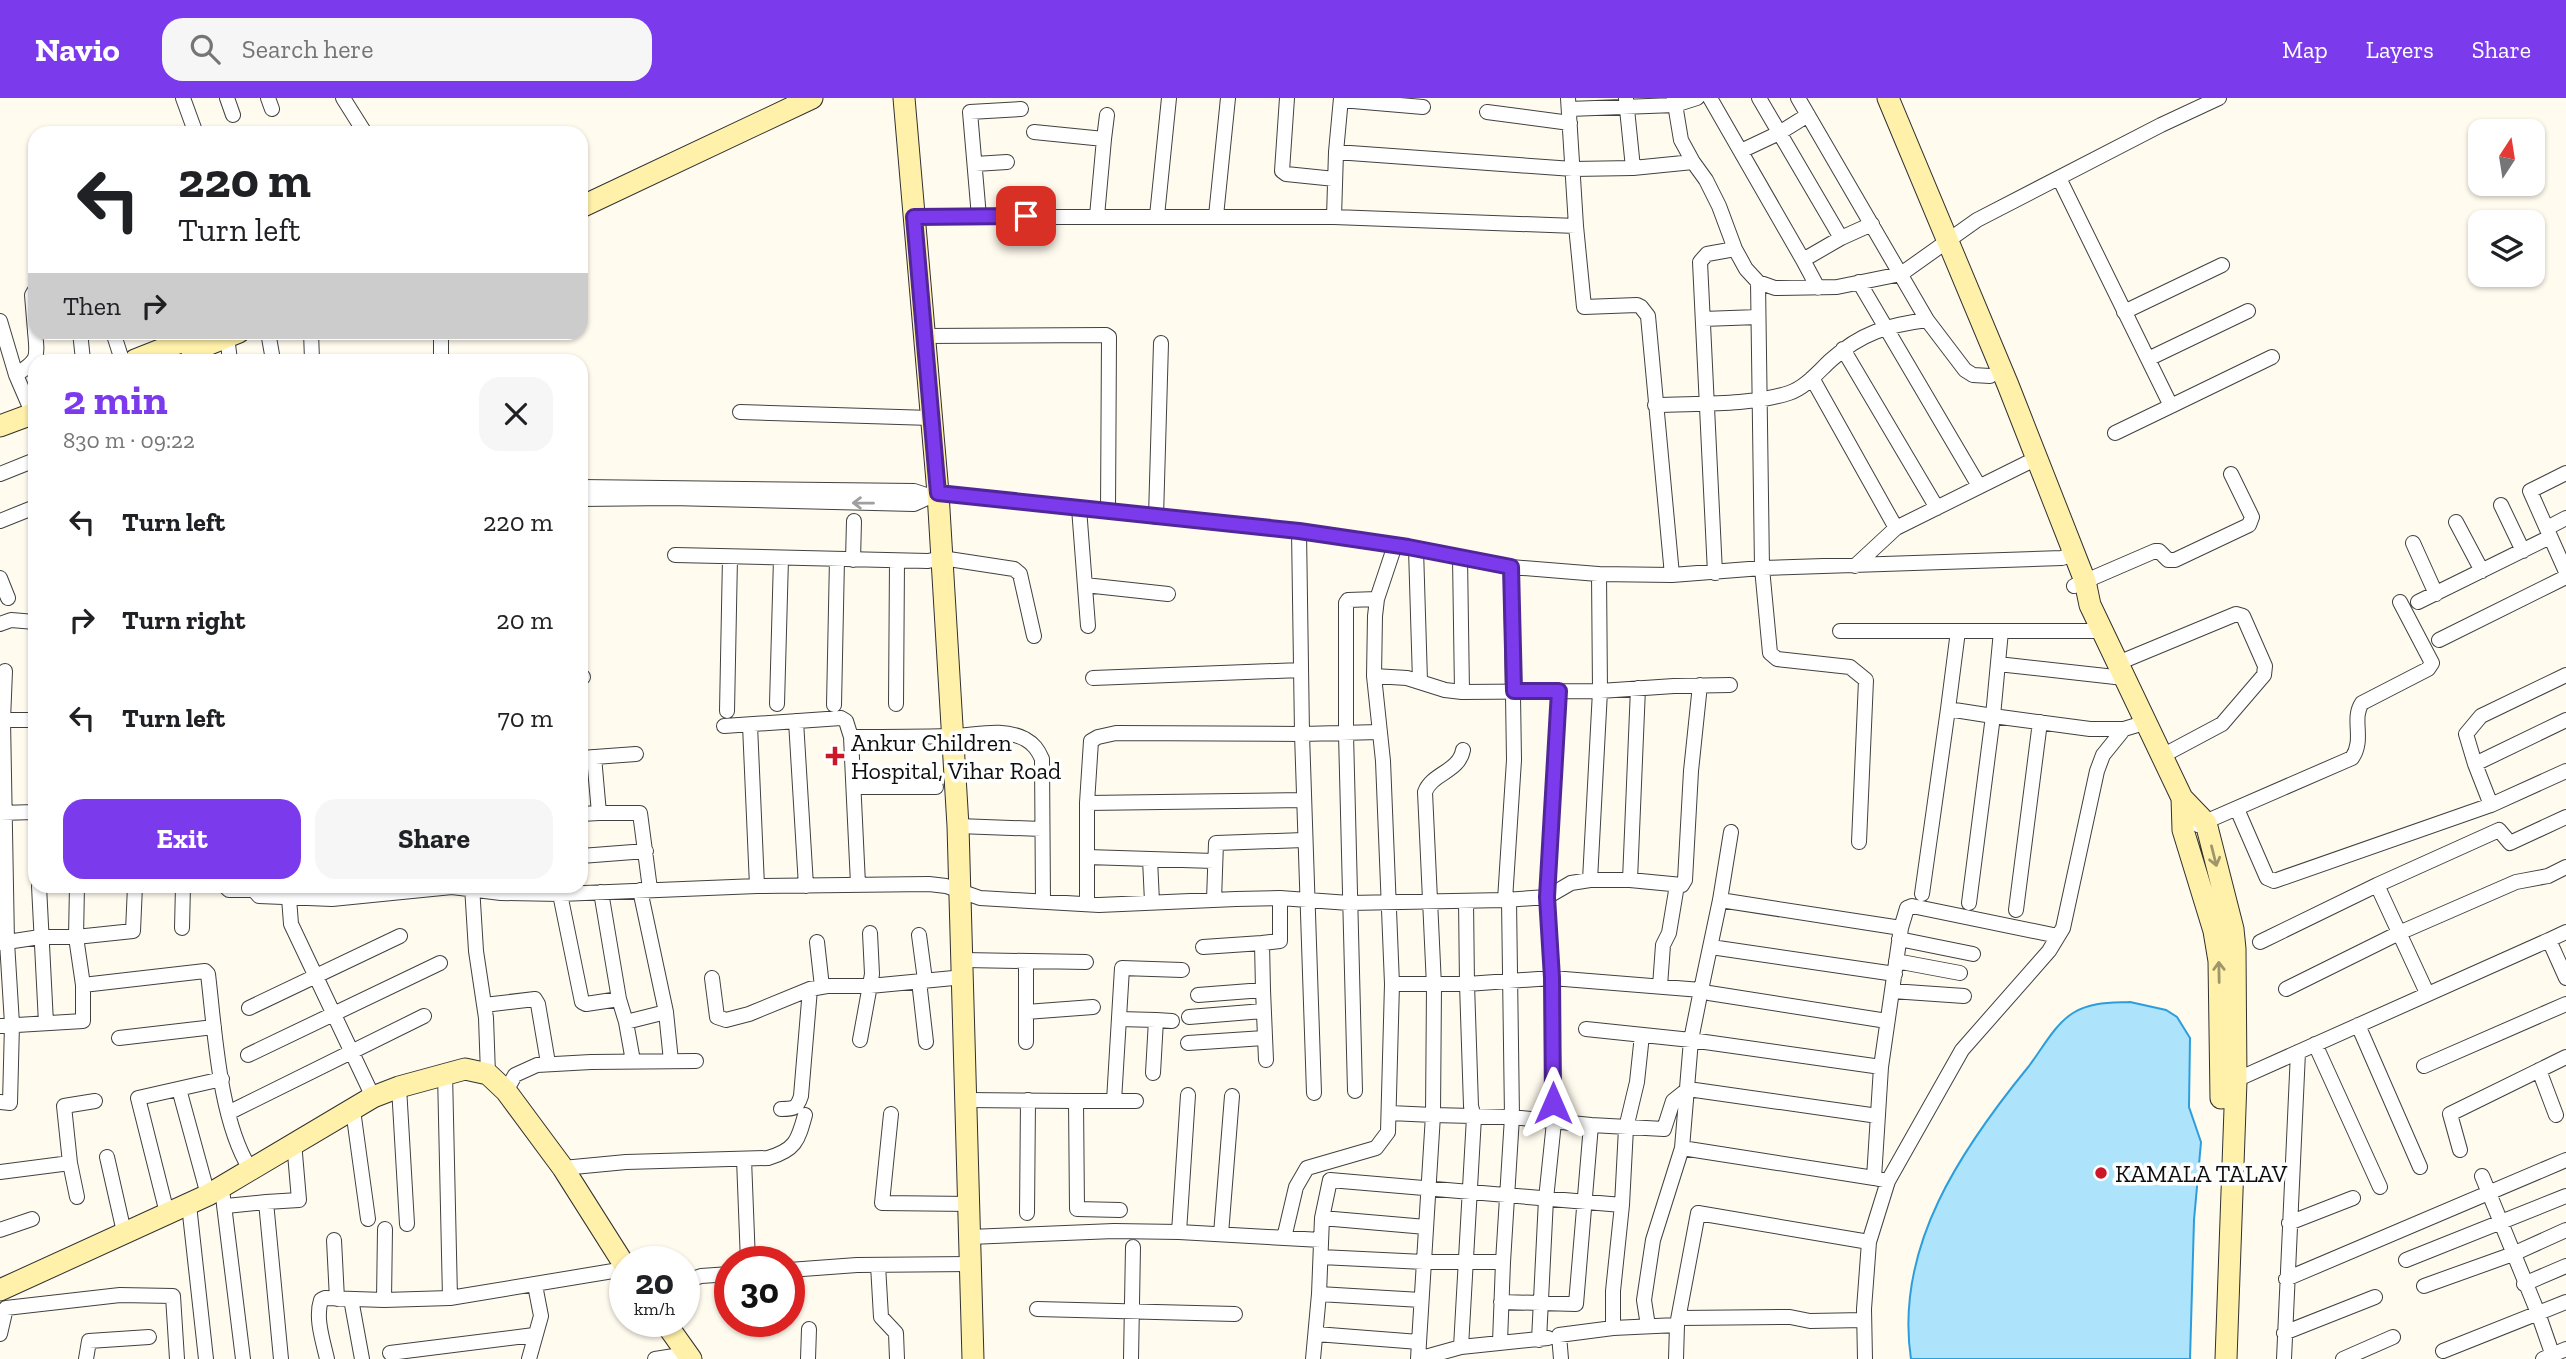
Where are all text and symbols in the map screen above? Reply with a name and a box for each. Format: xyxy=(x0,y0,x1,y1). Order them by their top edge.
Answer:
search box xyxy=(162,18,652,81)
text: Navio xyxy=(35,30,120,69)
icon: search xyxy=(186,30,224,68)
text: Search here xyxy=(242,33,374,65)
text: Map xyxy=(2282,35,2328,64)
text: Layers xyxy=(2366,35,2434,64)
text: Share xyxy=(2472,35,2531,64)
north arrow xyxy=(2468,119,2544,196)
map controls xyxy=(2468,119,2545,287)
text: 220 m xyxy=(178,151,311,210)
icon: left xyxy=(63,154,154,245)
pin xyxy=(996,186,1056,246)
icon: arrive xyxy=(1007,197,1045,235)
button: layers xyxy=(2468,210,2545,287)
text: Turn left xyxy=(178,211,300,249)
icon: right xyxy=(135,287,173,325)
text: Then xyxy=(63,290,121,322)
text: 2 min xyxy=(63,374,168,425)
button: close xyxy=(479,377,553,451)
text: 830 m · 09:22 xyxy=(63,426,195,454)
one-way arrow xyxy=(852,497,875,510)
icon: left xyxy=(63,503,101,541)
text: Turn left xyxy=(122,506,225,538)
text: 220 m xyxy=(483,506,553,538)
icon: right xyxy=(63,601,101,639)
text: Turn right xyxy=(122,604,245,636)
text: 20 m xyxy=(496,604,553,636)
icon: left xyxy=(63,699,101,737)
text: Turn left xyxy=(122,702,225,734)
text: 70 m xyxy=(497,702,553,734)
place label: Ankur Children Hospital, Vihar Road xyxy=(851,728,1061,785)
marker: Ankur Children Hospital, Vihar Road xyxy=(825,746,845,766)
button: Exit xyxy=(63,799,301,879)
button: Share xyxy=(315,799,553,879)
one-way arrow xyxy=(2208,844,2221,867)
one-way arrow xyxy=(2212,961,2226,984)
position arrow xyxy=(1516,1066,1590,1140)
place label: KAMALA TALAV xyxy=(2115,1159,2288,1188)
marker: KAMALA TALAV xyxy=(2093,1165,2109,1181)
speed limit sign: 30 xyxy=(714,1246,805,1337)
text: 20 xyxy=(635,1261,674,1303)
text: km/h xyxy=(634,1298,675,1320)

